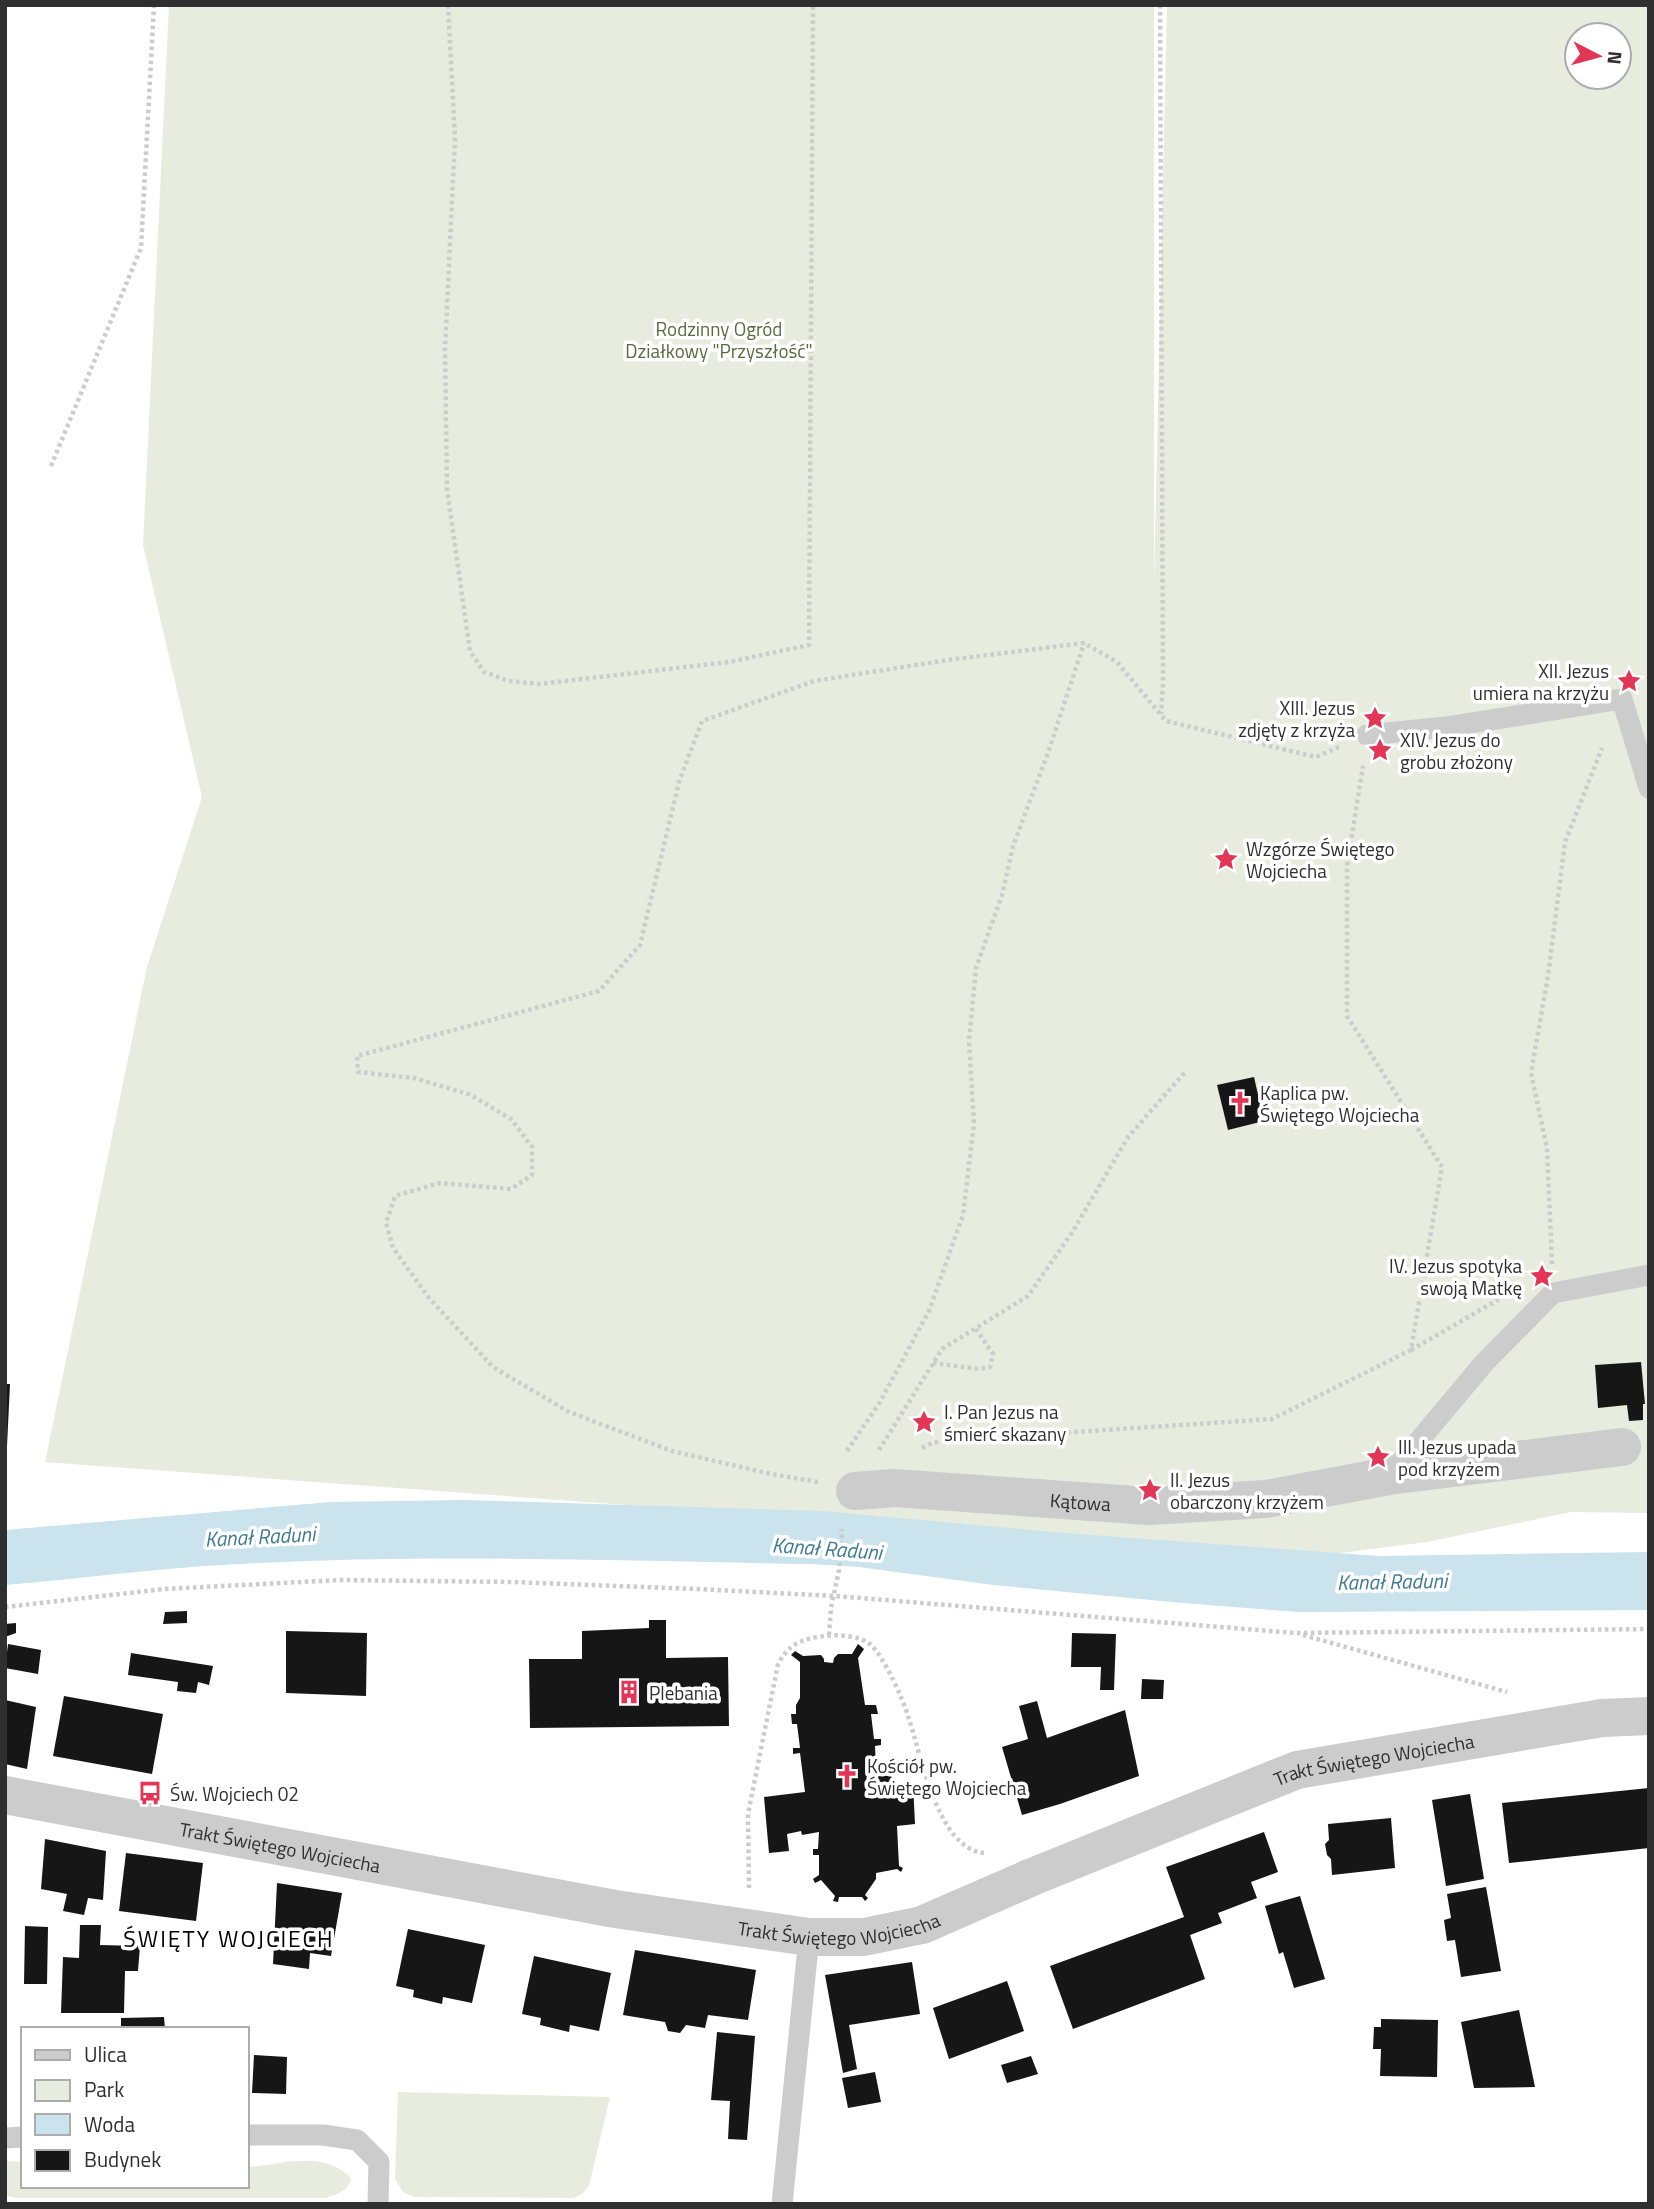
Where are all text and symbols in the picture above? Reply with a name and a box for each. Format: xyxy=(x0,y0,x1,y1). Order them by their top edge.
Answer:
north arrow xyxy=(1563,21,1633,91)
text: N xyxy=(1600,50,1631,66)
park label: Rodzinny Ogród Działkowy "Przyszłość" xyxy=(625,314,813,365)
place label: XII. Jezus umiera na krzyżu xyxy=(1473,656,1609,707)
place icon: XII. Jezus umiera na krzyżu xyxy=(1615,667,1643,695)
place label: XIII. Jezus zdjęty z krzyża xyxy=(1238,693,1355,744)
place icon: XIII. Jezus zdjęty z krzyża xyxy=(1361,704,1389,732)
place label: XIV. Jezus do grobu złożony xyxy=(1400,725,1513,776)
place icon: XIV. Jezus do grobu złożony xyxy=(1366,736,1394,764)
place label: Wzgórze Świętego Wojciecha xyxy=(1246,834,1395,885)
place icon: Wzgórze Świętego Wojciecha xyxy=(1212,845,1240,873)
place label: Kaplica pw. Świętego Wojciecha xyxy=(1260,1078,1420,1129)
church icon: Kaplica pw. Świętego Wojciecha xyxy=(1226,1089,1254,1117)
place label: IV. Jezus spotyka swoją Matkę xyxy=(1389,1251,1522,1302)
place icon: IV. Jezus spotyka swoją Matkę xyxy=(1528,1262,1556,1290)
place label: I. Pan Jezus na śmierć skazany xyxy=(944,1397,1066,1448)
place icon: I. Pan Jezus na śmierć skazany xyxy=(910,1408,938,1436)
place label: III. Jezus upada pod krzyżem xyxy=(1398,1432,1517,1483)
place icon: III. Jezus upada pod krzyżem xyxy=(1364,1443,1392,1471)
place label: II. Jezus obarczony krzyżem xyxy=(1170,1465,1324,1516)
place icon: II. Jezus obarczony krzyżem xyxy=(1136,1476,1164,1504)
street label: Kątowa xyxy=(1049,1485,1112,1518)
water label: Kanał Raduni xyxy=(204,1517,319,1555)
water label: Kanał Raduni xyxy=(771,1528,886,1568)
water label: Kanał Raduni xyxy=(1337,1564,1450,1598)
building icon: Plebania xyxy=(615,1678,643,1706)
place label: Plebania xyxy=(649,1678,718,1707)
street label: Trakt Świętego Wojciecha xyxy=(1269,1725,1477,1793)
place label: Kościół pw. Świętego Wojciecha xyxy=(867,1751,1027,1802)
church icon: Kościół pw. Świętego Wojciecha xyxy=(833,1762,861,1790)
bus stop icon: Św. Wojciech 02 xyxy=(136,1779,164,1807)
place label: Św. Wojciech 02 xyxy=(170,1779,299,1808)
street label: Trakt Świętego Wojciecha xyxy=(177,1813,384,1880)
street label: Trakt Świętego Wojciecha xyxy=(736,1904,945,1952)
district label: ŚWIĘTY WOJCIECH xyxy=(123,1921,335,1956)
legend xyxy=(21,2027,248,2188)
text: Ulica xyxy=(84,2038,127,2070)
text: Park xyxy=(84,2073,124,2105)
text: Woda xyxy=(84,2108,135,2140)
text: Budynek xyxy=(84,2143,161,2175)

